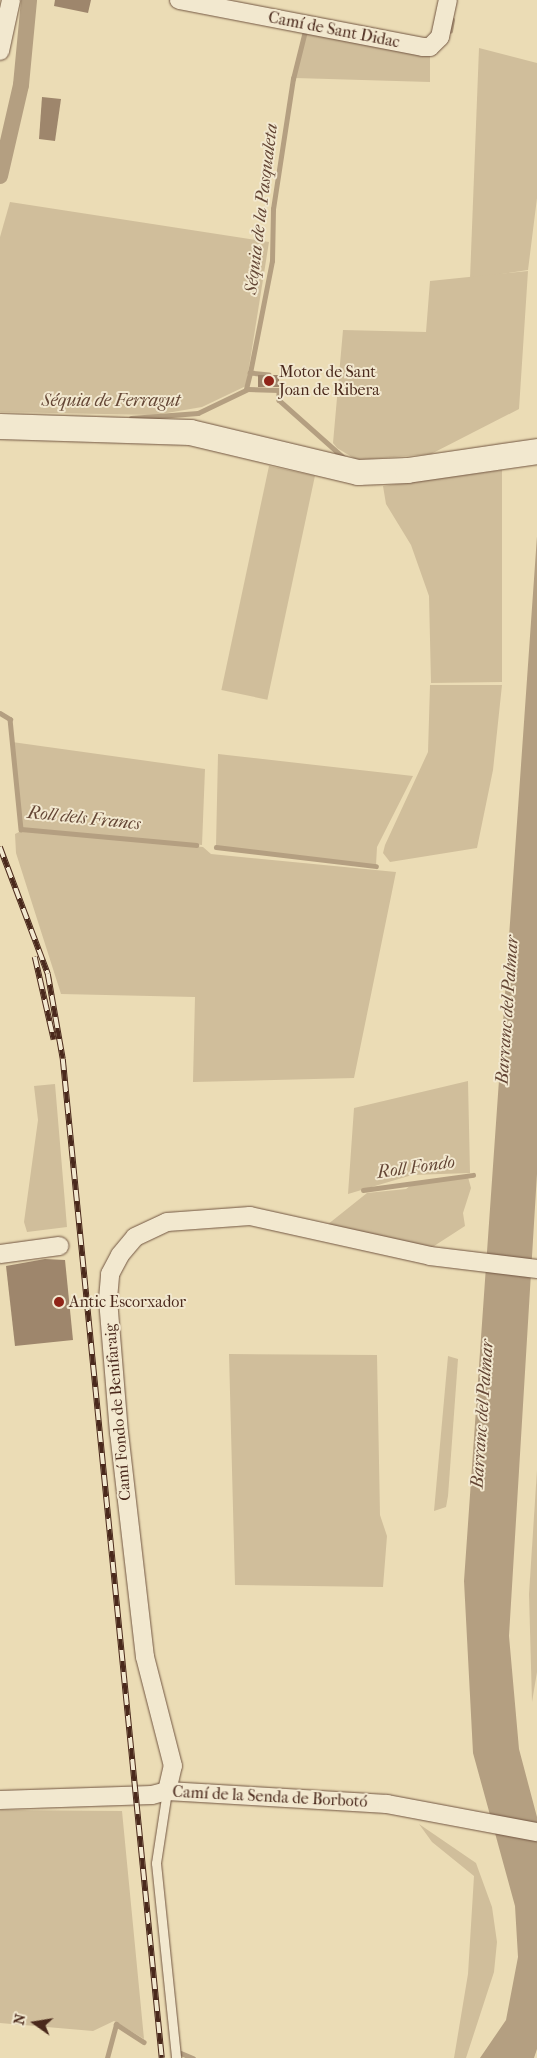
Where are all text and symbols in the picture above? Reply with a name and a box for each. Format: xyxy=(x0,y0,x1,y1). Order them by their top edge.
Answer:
street label: Camí de Sant Didac xyxy=(267,8,401,52)
water label: Séquia de la Pasqualeta xyxy=(241,122,283,296)
place label: Motor de Sant Joan de Ribera xyxy=(279,362,380,400)
marker: Motor de Sant Joan de Ribera xyxy=(263,375,275,387)
water label: Séquia de Ferragut xyxy=(41,390,181,412)
water label: Roll dels Francs xyxy=(26,802,142,836)
water label: Barranc del Palmar xyxy=(492,935,524,1085)
water label: Roll Fondo xyxy=(376,1152,456,1184)
place label: Antic Escorxador xyxy=(69,1292,186,1312)
marker: Antic Escorxador xyxy=(53,1296,65,1308)
street label: Camí Fondo de Benifaraig xyxy=(101,1322,135,1502)
water label: Barranc del Palmar xyxy=(467,1339,499,1489)
street label: Camí de la Senda de Borbotó xyxy=(172,1782,368,1812)
north arrow xyxy=(10,1998,60,2048)
text: N xyxy=(10,2012,29,2027)

